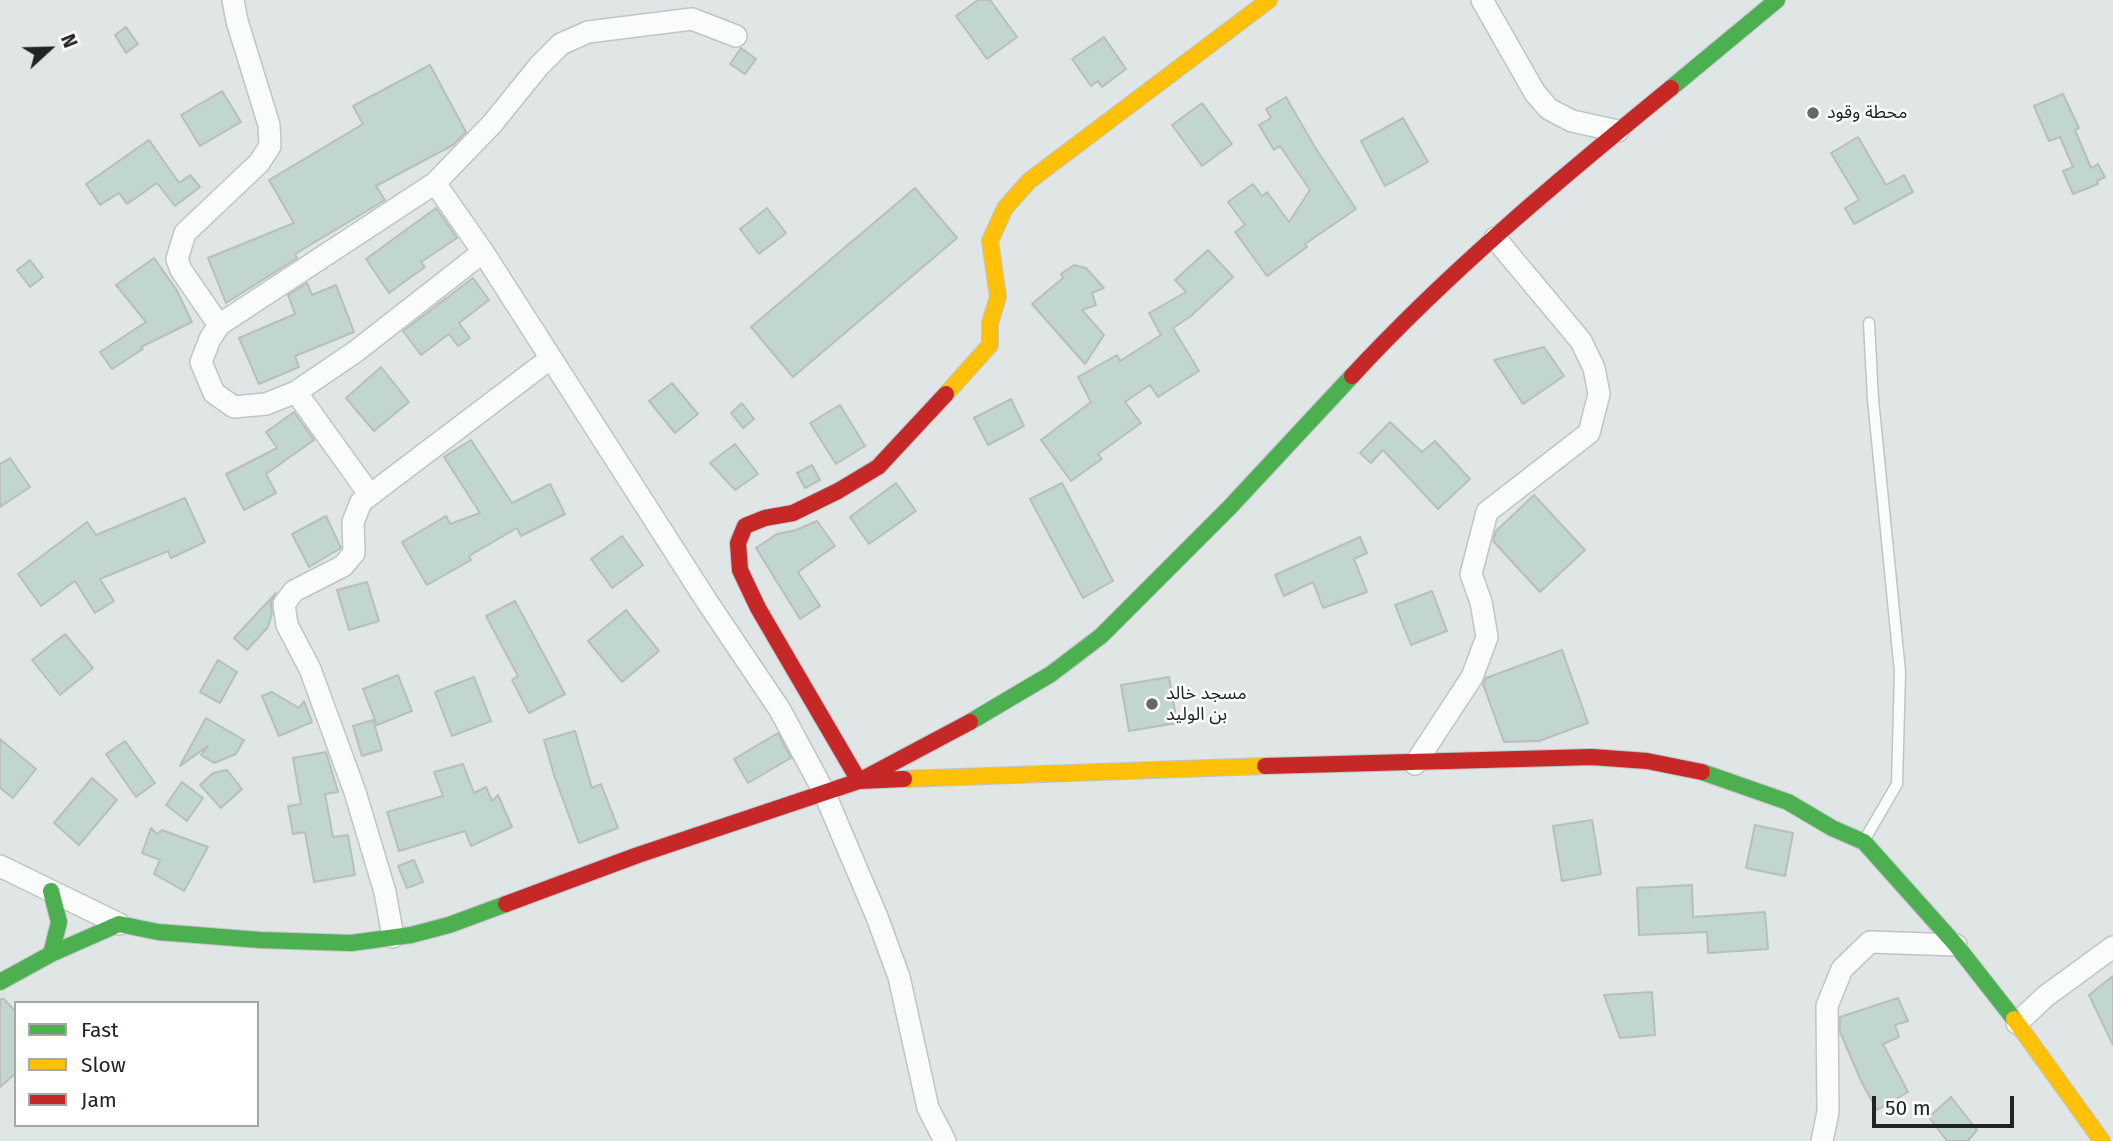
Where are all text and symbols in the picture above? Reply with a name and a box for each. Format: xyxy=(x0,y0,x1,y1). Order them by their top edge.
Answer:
north arrow xyxy=(14,14,84,84)
text: N xyxy=(56,31,82,51)
place label: محطة وقود xyxy=(1827,102,1907,124)
marker: محطة وقود xyxy=(1805,105,1821,121)
place label: مسجد خالد بن الوليد xyxy=(1166,683,1247,726)
marker: مسجد خالد بن الوليد xyxy=(1144,696,1160,712)
legend xyxy=(14,1001,259,1127)
text: Fast xyxy=(81,1017,119,1043)
text: Slow xyxy=(81,1052,126,1078)
scale bar xyxy=(1875,1082,2017,1126)
text: Jam xyxy=(81,1087,117,1113)
text: 50 m xyxy=(1885,1095,1931,1121)

